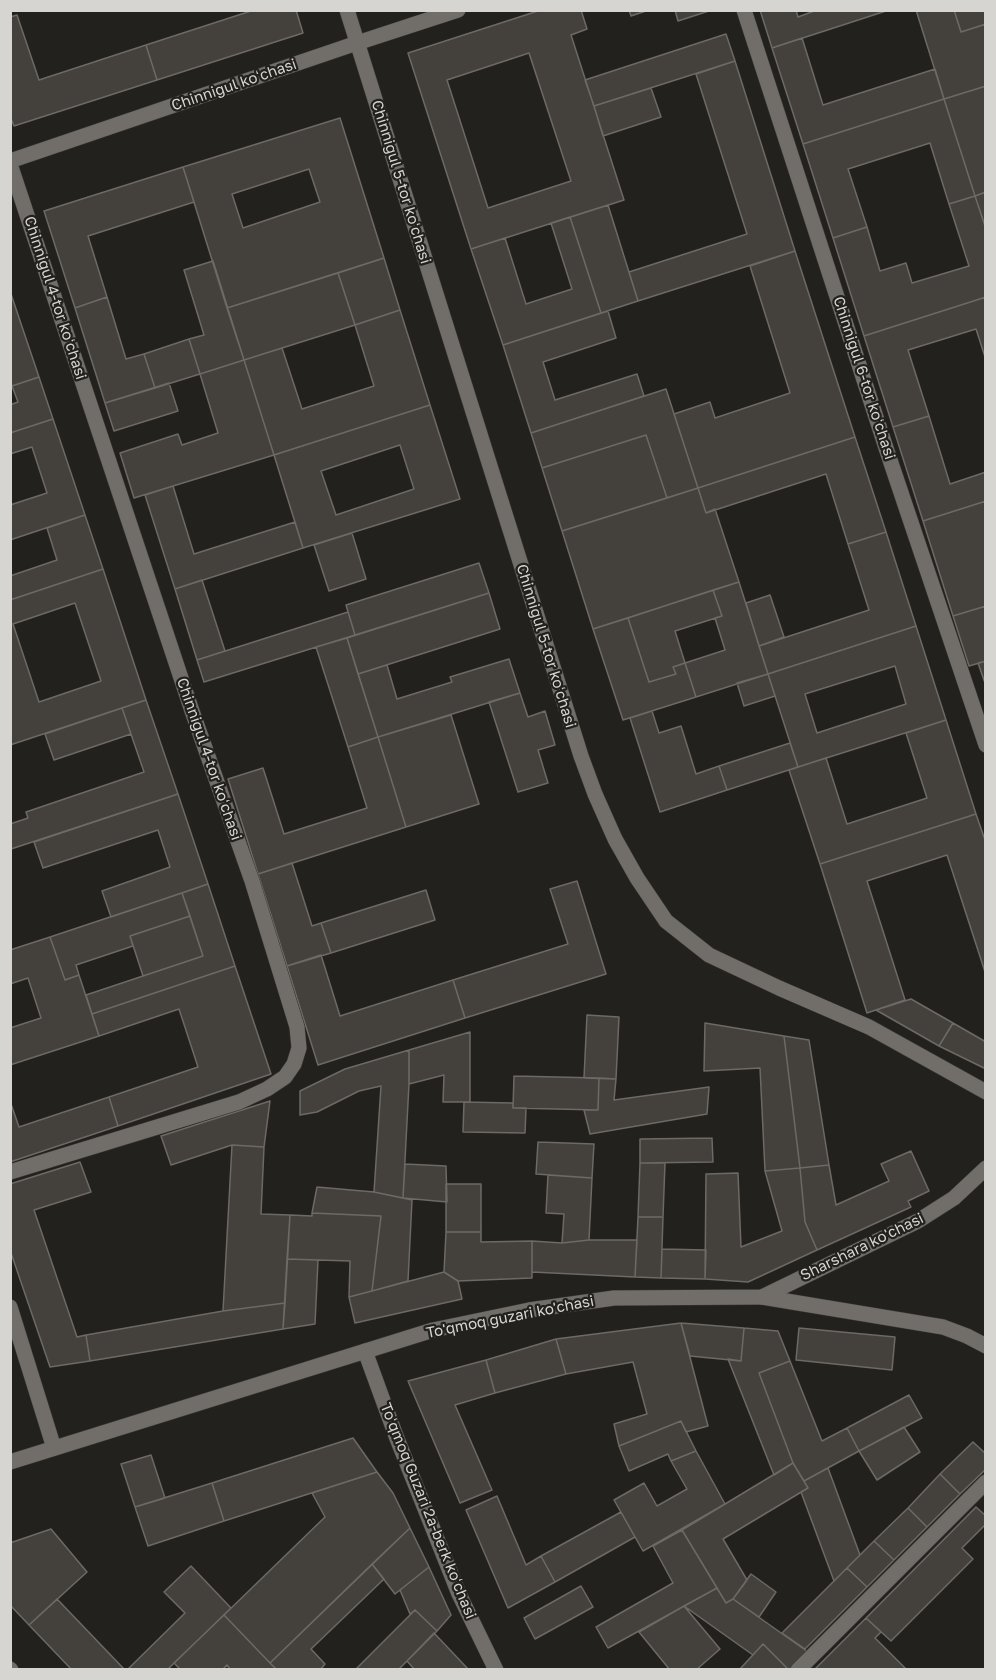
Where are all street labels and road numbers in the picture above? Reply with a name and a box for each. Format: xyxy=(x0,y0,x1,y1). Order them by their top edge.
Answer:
street label: Chinnigul koʻchasi xyxy=(169,55,299,115)
street label: Chinnigul 5-tor koʻchasi xyxy=(368,98,434,266)
street label: Chinnigul 4-tor koʻchasi xyxy=(20,214,90,382)
street label: Chinnigul 6-tor koʻchasi xyxy=(829,294,899,462)
street label: Chinnigul 5-tor koʻchasi xyxy=(513,562,579,730)
street label: Chinnigul 4-tor koʻchasi xyxy=(173,675,245,843)
street label: Sharshara ko'chasi xyxy=(798,1209,926,1285)
street label: To'qmoq guzari ko'chasi xyxy=(425,1292,595,1342)
street label: Toʻqmoq Guzari 2a-berk koʻchasi xyxy=(376,1400,480,1622)

